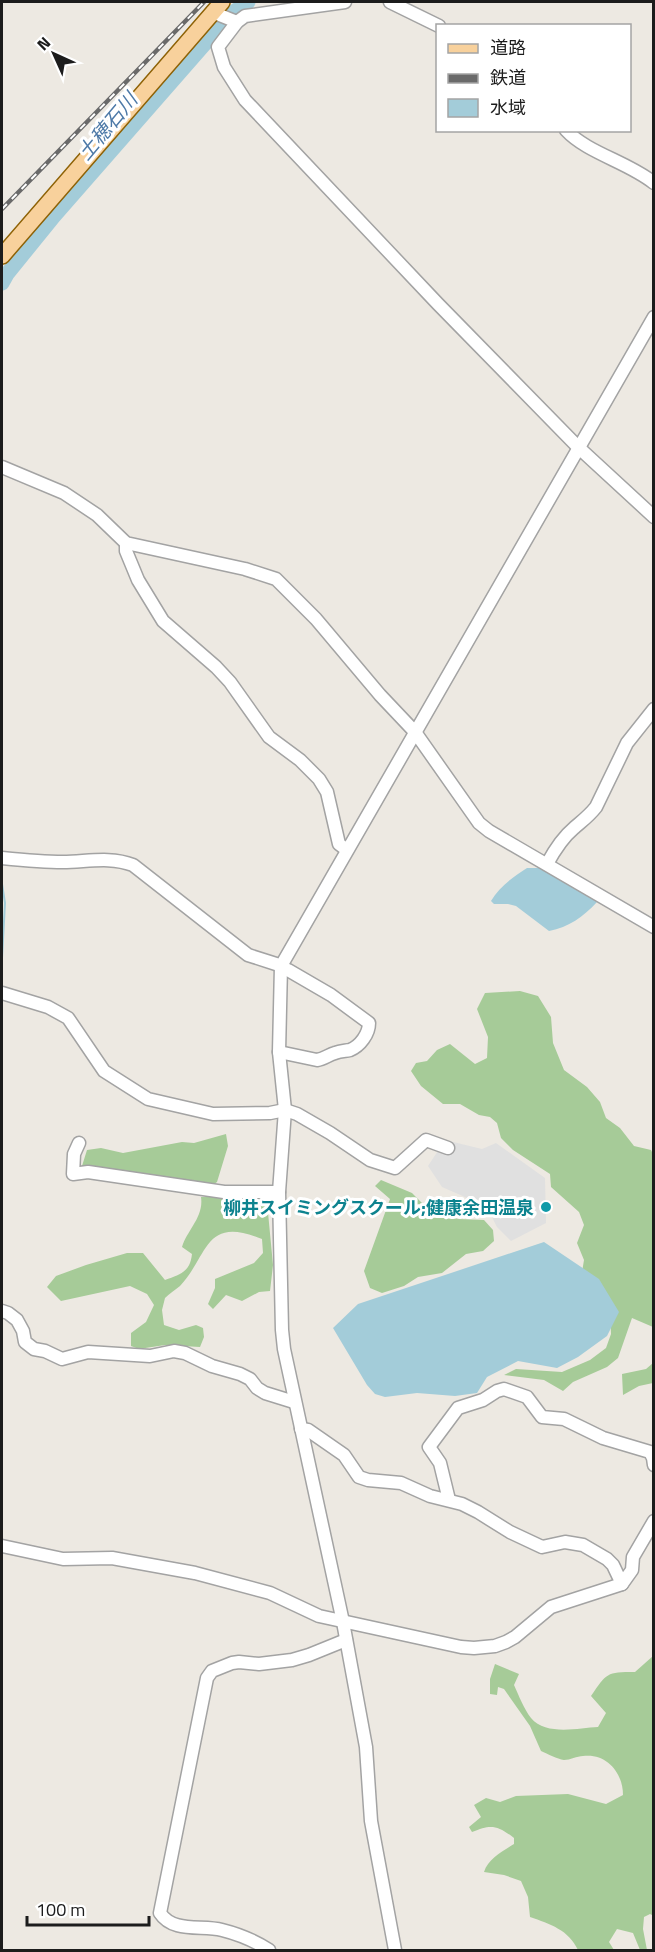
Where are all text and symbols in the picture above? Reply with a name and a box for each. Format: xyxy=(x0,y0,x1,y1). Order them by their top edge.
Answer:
north arrow xyxy=(24,24,84,84)
legend xyxy=(436,24,631,132)
text: N xyxy=(31,31,56,56)
text: 道路 xyxy=(490,34,526,61)
text: 鉄道 xyxy=(490,64,526,91)
water label: 土穂石川 xyxy=(69,84,146,167)
text: 水域 xyxy=(490,94,526,121)
place label: 柳井スイミングスクール;健康余田温泉 xyxy=(223,1194,534,1221)
marker: 柳井スイミングスクール;健康余田温泉 xyxy=(539,1200,553,1214)
scale bar xyxy=(27,1889,148,1927)
text: 100 m xyxy=(36,1896,85,1923)

